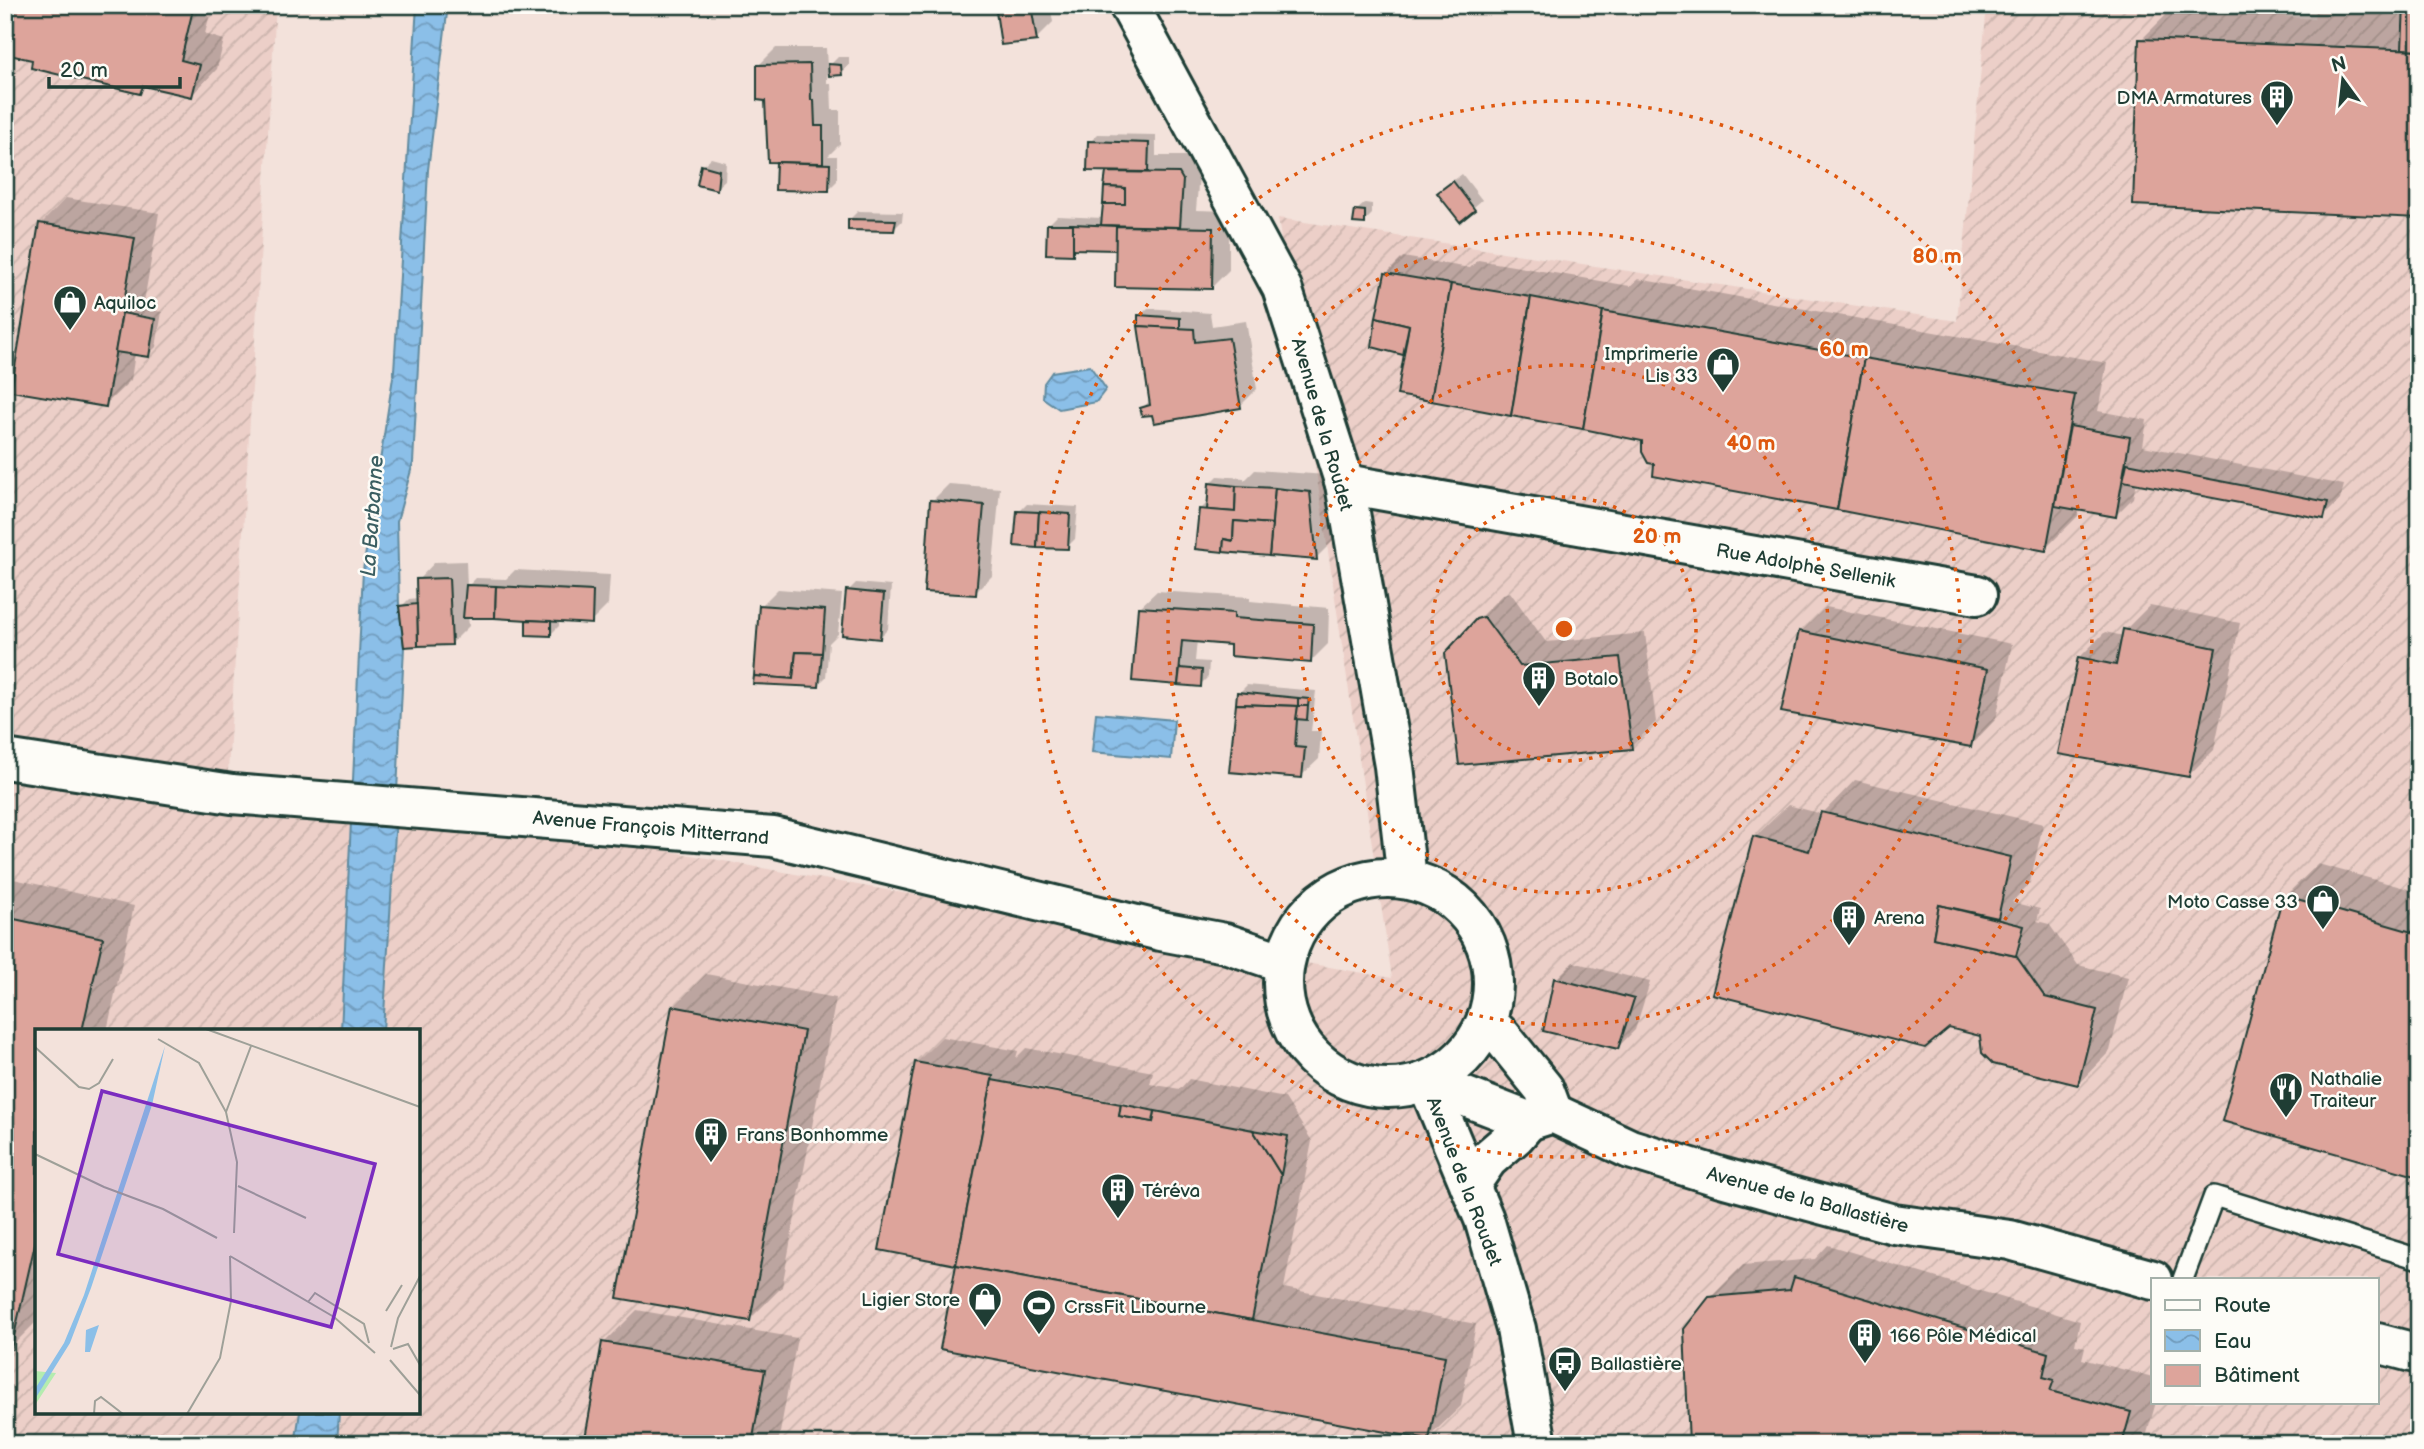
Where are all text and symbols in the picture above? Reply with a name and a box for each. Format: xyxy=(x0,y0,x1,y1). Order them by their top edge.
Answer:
scale bar xyxy=(49,46,180,90)
north arrow xyxy=(2308,46,2378,116)
text: N xyxy=(2329,52,2349,78)
text: 20 m xyxy=(60,58,108,83)
building icon: DMA Armatures xyxy=(2258,78,2296,127)
place label: DMA Armatures xyxy=(2117,87,2252,110)
text: 80 m xyxy=(1912,244,1962,269)
shop icon: Aquiloc xyxy=(51,283,89,332)
place label: Aquiloc xyxy=(94,292,156,315)
street label: Avenue de la Roudet xyxy=(1286,335,1357,514)
text: 60 m xyxy=(1819,337,1869,362)
place label: Imprimerie Lis 33 xyxy=(1605,343,1698,388)
shop icon: Imprimerie Lis 33 xyxy=(1704,345,1742,394)
text: 40 m xyxy=(1726,431,1776,456)
water label: La Barbanne xyxy=(356,454,389,578)
text: 20 m xyxy=(1633,524,1681,549)
street label: Rue Adolphe Sellenik xyxy=(1714,539,1898,594)
centre of rings xyxy=(1552,617,1576,641)
building icon: Botalo xyxy=(1520,659,1558,708)
place label: Botalo xyxy=(1564,668,1619,691)
street label: Avenue François Mitterrand xyxy=(532,807,770,850)
shop icon: Moto Casse 33 xyxy=(2304,882,2342,931)
place label: Moto Casse 33 xyxy=(2167,891,2298,914)
building icon: Arena xyxy=(1830,898,1868,947)
place label: Arena xyxy=(1874,907,1925,930)
inset map xyxy=(35,1029,420,1414)
place label: Nathalie Traiteur xyxy=(2310,1068,2382,1113)
restaurant icon: Nathalie Traiteur xyxy=(2267,1070,2305,1119)
street label: Avenue de la Roudet xyxy=(1421,1094,1506,1269)
building icon: Frans Bonhomme xyxy=(692,1115,730,1164)
place label: Frans Bonhomme xyxy=(736,1124,888,1147)
street label: Avenue de la Ballastière xyxy=(1704,1162,1911,1238)
building icon: Téréva xyxy=(1099,1171,1137,1220)
place label: Téréva xyxy=(1142,1180,1200,1203)
legend xyxy=(2151,1278,2378,1404)
shop icon: Ligier Store xyxy=(966,1280,1004,1329)
sports icon: CrssFit Libourne xyxy=(1020,1287,1058,1336)
place label: Ligier Store xyxy=(861,1289,960,1312)
text: Route xyxy=(2214,1293,2271,1318)
place label: CrssFit Libourne xyxy=(1064,1296,1206,1319)
building icon: 166 Pôle Médical xyxy=(1846,1316,1884,1365)
place label: 166 Pôle Médical xyxy=(1890,1325,2036,1348)
text: Eau xyxy=(2214,1329,2251,1354)
bus stop icon: Ballastière xyxy=(1546,1344,1584,1393)
place label: Ballastière xyxy=(1590,1353,1682,1376)
text: Bâtiment xyxy=(2214,1363,2300,1388)

